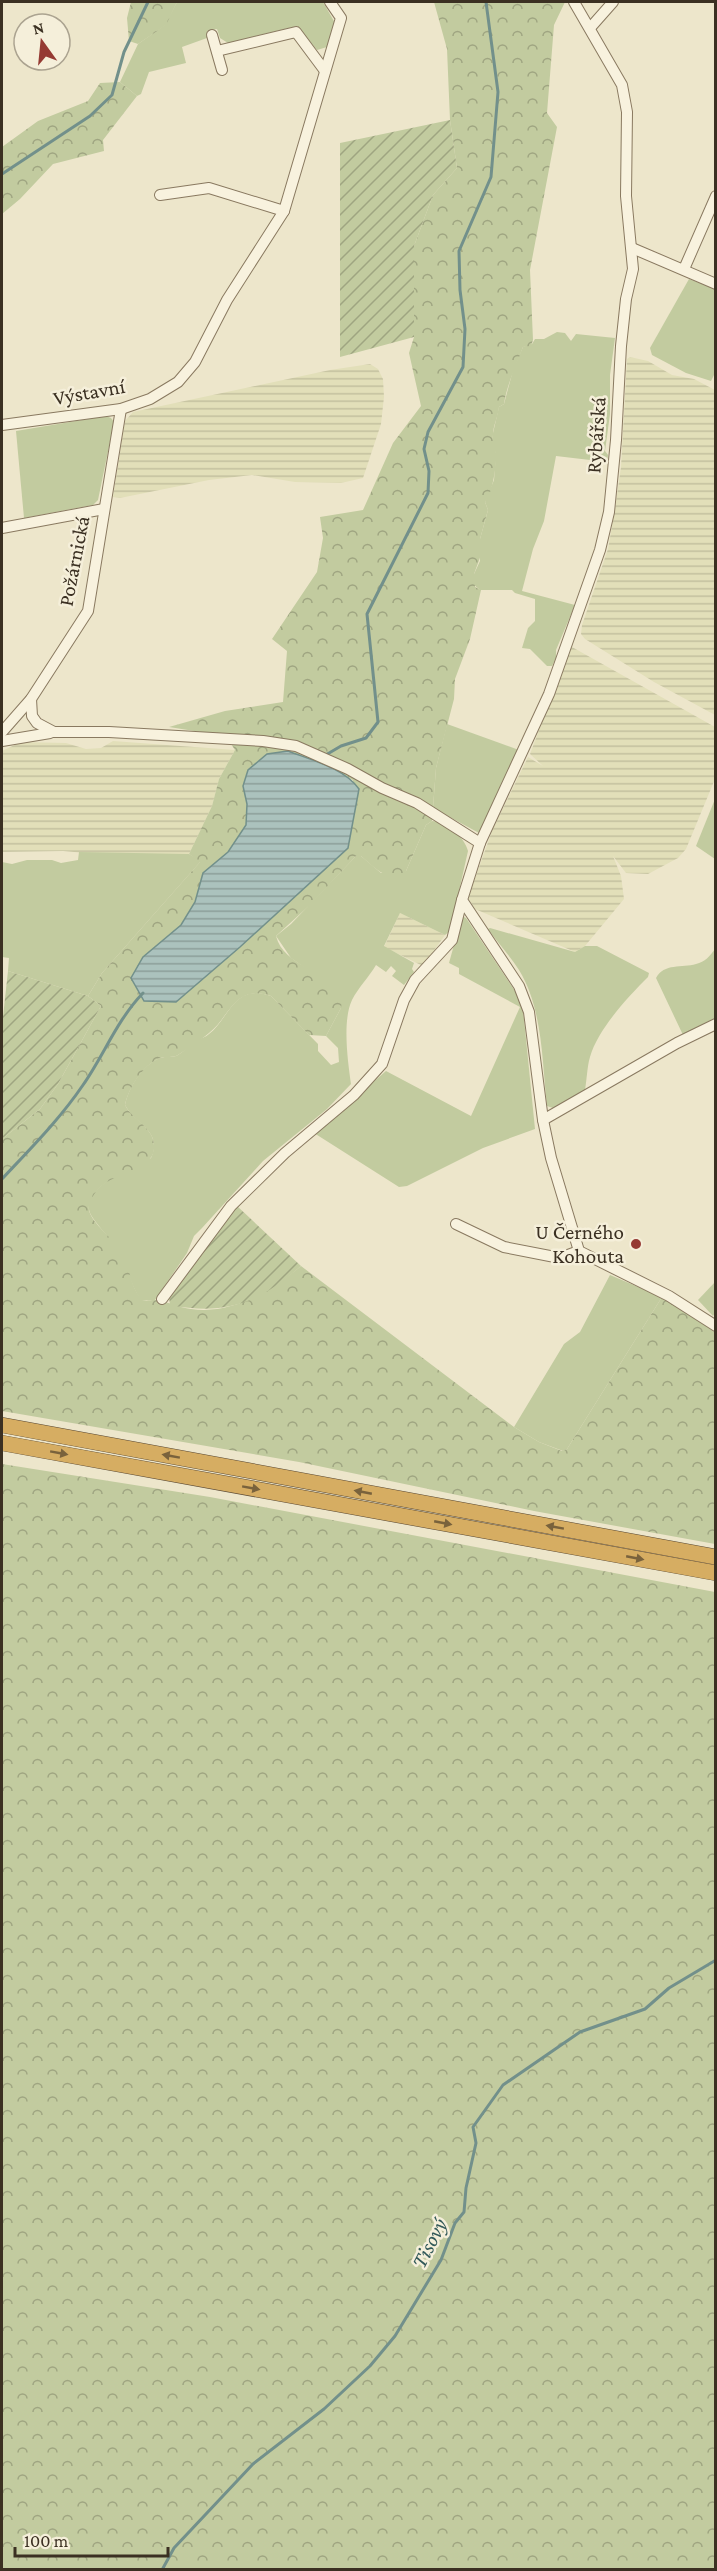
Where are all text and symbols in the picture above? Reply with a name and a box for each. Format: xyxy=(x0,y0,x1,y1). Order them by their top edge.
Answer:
north arrow xyxy=(12,12,72,72)
text: N xyxy=(31,18,46,38)
street label: Výstavní xyxy=(51,374,128,410)
street label: Rybářská xyxy=(581,396,611,474)
street label: Požárnická xyxy=(53,513,95,608)
place label: U Černého Kohouta xyxy=(535,1220,624,1268)
marker: U Černého Kohouta xyxy=(629,1237,643,1251)
one-way arrow xyxy=(50,1449,69,1458)
one-way arrow xyxy=(162,1451,181,1460)
one-way arrow xyxy=(242,1484,261,1493)
one-way arrow xyxy=(353,1487,372,1496)
one-way arrow xyxy=(434,1519,453,1528)
one-way arrow xyxy=(545,1522,564,1531)
one-way arrow xyxy=(625,1554,644,1563)
water label: Tisový xyxy=(406,2213,452,2272)
scale bar xyxy=(15,2520,168,2558)
text: 100 m xyxy=(24,2531,69,2551)

